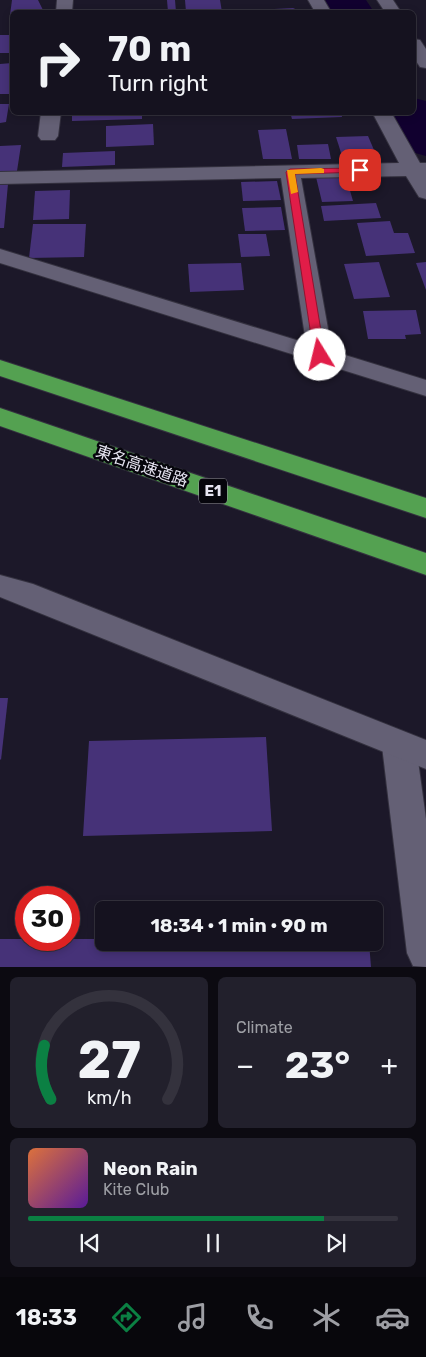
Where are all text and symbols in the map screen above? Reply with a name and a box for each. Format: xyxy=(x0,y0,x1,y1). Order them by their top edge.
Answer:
text: 70 m xyxy=(108,28,191,70)
icon: right xyxy=(25,30,90,95)
text: Turn right xyxy=(108,70,208,97)
pin xyxy=(339,149,381,191)
icon: arrive xyxy=(346,156,374,184)
position arrow xyxy=(293,328,345,380)
street label: 東名高速道路 xyxy=(94,441,190,491)
road number: E1 xyxy=(199,478,227,504)
speed limit sign: 30 xyxy=(15,886,80,951)
text: 18:34 · 1 min · 90 m xyxy=(150,914,328,937)
text: Climate xyxy=(236,1018,293,1037)
text: 27 xyxy=(77,1029,141,1091)
text: 23° xyxy=(285,1042,350,1088)
text: − xyxy=(236,1049,254,1082)
text: + xyxy=(381,1049,398,1082)
text: km/h xyxy=(87,1087,131,1108)
text: Neon Rain xyxy=(103,1157,198,1180)
text: Kite Club xyxy=(103,1180,169,1199)
icon: previous xyxy=(76,1229,104,1257)
icon: pause xyxy=(199,1229,227,1257)
icon: next xyxy=(322,1229,350,1257)
icon: directions xyxy=(109,1300,144,1335)
icon: music xyxy=(175,1300,210,1335)
icon: phone xyxy=(242,1300,277,1335)
icon: climate xyxy=(309,1300,344,1335)
icon: car xyxy=(375,1300,410,1335)
text: 18:33 xyxy=(16,1304,77,1331)

